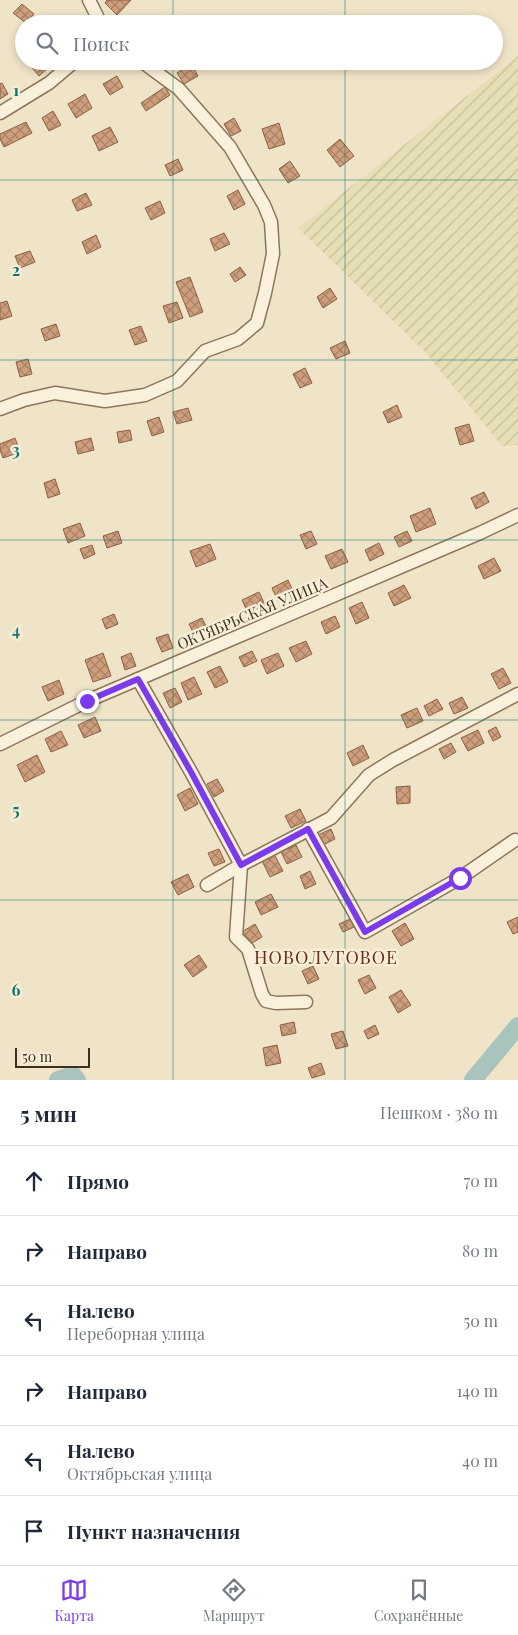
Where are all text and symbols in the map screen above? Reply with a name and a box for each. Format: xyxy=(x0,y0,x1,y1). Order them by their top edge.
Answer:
search box xyxy=(15,15,503,70)
icon: search xyxy=(33,29,61,57)
text: Поиск xyxy=(73,30,129,56)
text: 1 xyxy=(13,79,19,100)
text: 2 xyxy=(12,259,20,280)
text: 3 xyxy=(12,439,20,460)
street label: ОКТЯБРЬСКАЯ УЛИЦА xyxy=(174,572,331,654)
text: 4 xyxy=(12,619,20,640)
route end xyxy=(76,690,99,713)
text: 5 xyxy=(12,799,20,820)
route start xyxy=(449,867,472,890)
district label: НОВОЛУГОВОЕ xyxy=(254,945,398,969)
text: 6 xyxy=(12,979,21,1000)
scale bar xyxy=(15,1045,90,1068)
text: 50 m xyxy=(22,1047,52,1066)
text: 5 мин xyxy=(20,1099,77,1127)
text: Пешком · 380 m xyxy=(380,1102,498,1123)
icon: ahead xyxy=(20,1167,48,1195)
text: Прямо xyxy=(67,1168,129,1194)
text: 70 m xyxy=(464,1170,498,1191)
icon: right xyxy=(20,1237,48,1265)
text: Направо xyxy=(67,1238,147,1264)
text: 80 m xyxy=(462,1240,498,1261)
text: Налево xyxy=(67,1297,135,1323)
icon: left xyxy=(20,1307,48,1335)
text: 50 m xyxy=(464,1310,498,1331)
text: Переборная улица xyxy=(67,1323,205,1344)
icon: right xyxy=(20,1377,48,1405)
text: Направо xyxy=(67,1378,147,1404)
text: 140 m xyxy=(456,1380,498,1401)
text: Налево xyxy=(67,1437,135,1463)
icon: left xyxy=(20,1447,48,1475)
text: 40 m xyxy=(462,1450,498,1471)
text: Октябрьская улица xyxy=(67,1463,212,1484)
icon: arrive xyxy=(20,1517,48,1545)
text: Пункт назначения xyxy=(67,1518,240,1544)
tab: Карта xyxy=(55,1576,94,1625)
tab: Маршрут xyxy=(203,1576,265,1625)
tab: Сохранённые xyxy=(374,1576,463,1625)

